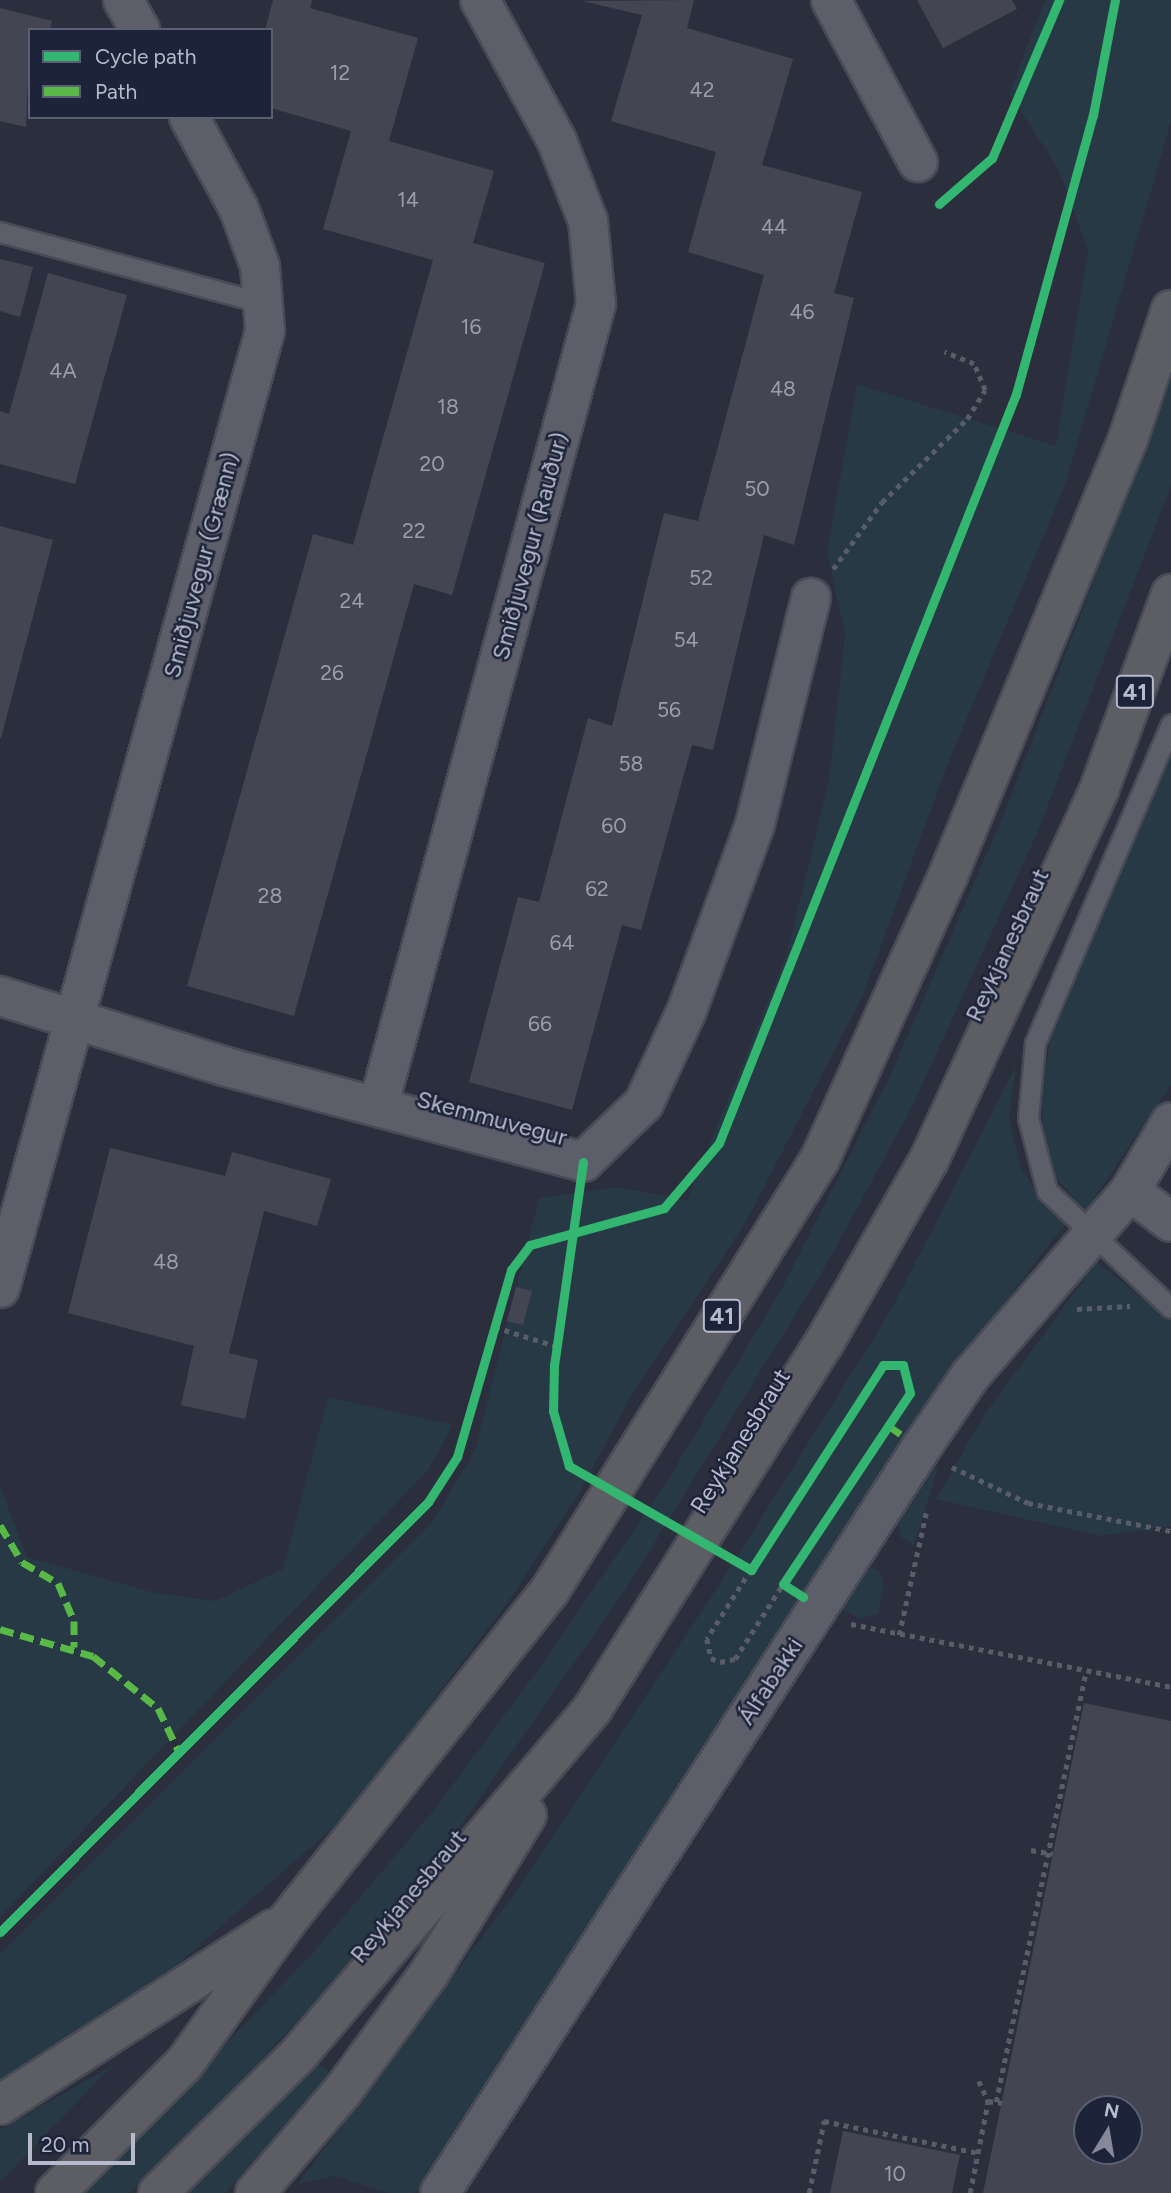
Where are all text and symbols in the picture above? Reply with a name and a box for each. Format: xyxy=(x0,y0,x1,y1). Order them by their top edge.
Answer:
legend xyxy=(28,28,273,119)
text: Cycle path xyxy=(95,44,196,69)
house number: 12 xyxy=(330,60,350,86)
house number: 42 xyxy=(690,77,714,103)
text: Path xyxy=(95,79,137,104)
house number: 14 xyxy=(397,187,419,213)
house number: 44 xyxy=(761,214,787,240)
house number: 46 xyxy=(790,299,814,325)
house number: 16 xyxy=(461,314,481,340)
house number: 4A xyxy=(49,358,77,384)
house number: 48 xyxy=(770,376,796,402)
house number: 18 xyxy=(437,394,459,420)
street label: Smiðjuvegur (Rauður) xyxy=(486,429,574,663)
street label: Smiðjuvegur (Grænn) xyxy=(157,449,245,681)
house number: 20 xyxy=(419,451,445,477)
house number: 50 xyxy=(744,476,770,502)
house number: 22 xyxy=(402,518,426,544)
house number: 52 xyxy=(689,565,713,591)
house number: 24 xyxy=(340,588,364,614)
house number: 54 xyxy=(673,627,699,653)
house number: 26 xyxy=(320,660,344,686)
road number: 41 xyxy=(1116,672,1154,712)
house number: 56 xyxy=(657,697,681,723)
house number: 58 xyxy=(619,751,643,777)
house number: 60 xyxy=(601,813,627,839)
street label: Reykjanesbraut xyxy=(959,864,1055,1026)
house number: 62 xyxy=(585,876,609,902)
house number: 28 xyxy=(258,883,282,909)
house number: 64 xyxy=(550,930,574,956)
house number: 66 xyxy=(528,1011,552,1037)
street label: Skemmuvegur xyxy=(414,1084,570,1152)
house number: 48 xyxy=(153,1249,179,1275)
road number: 41 xyxy=(703,1296,741,1336)
street label: Reykjanesbraut xyxy=(684,1363,796,1519)
street label: Álfabakki xyxy=(731,1632,809,1730)
street label: Reykjanesbraut xyxy=(344,1823,472,1969)
north arrow xyxy=(1073,2095,1143,2165)
text: N xyxy=(1102,2098,1121,2124)
scale bar xyxy=(32,2120,138,2164)
text: 20 m xyxy=(41,2132,89,2157)
house number: 10 xyxy=(884,2161,906,2187)

